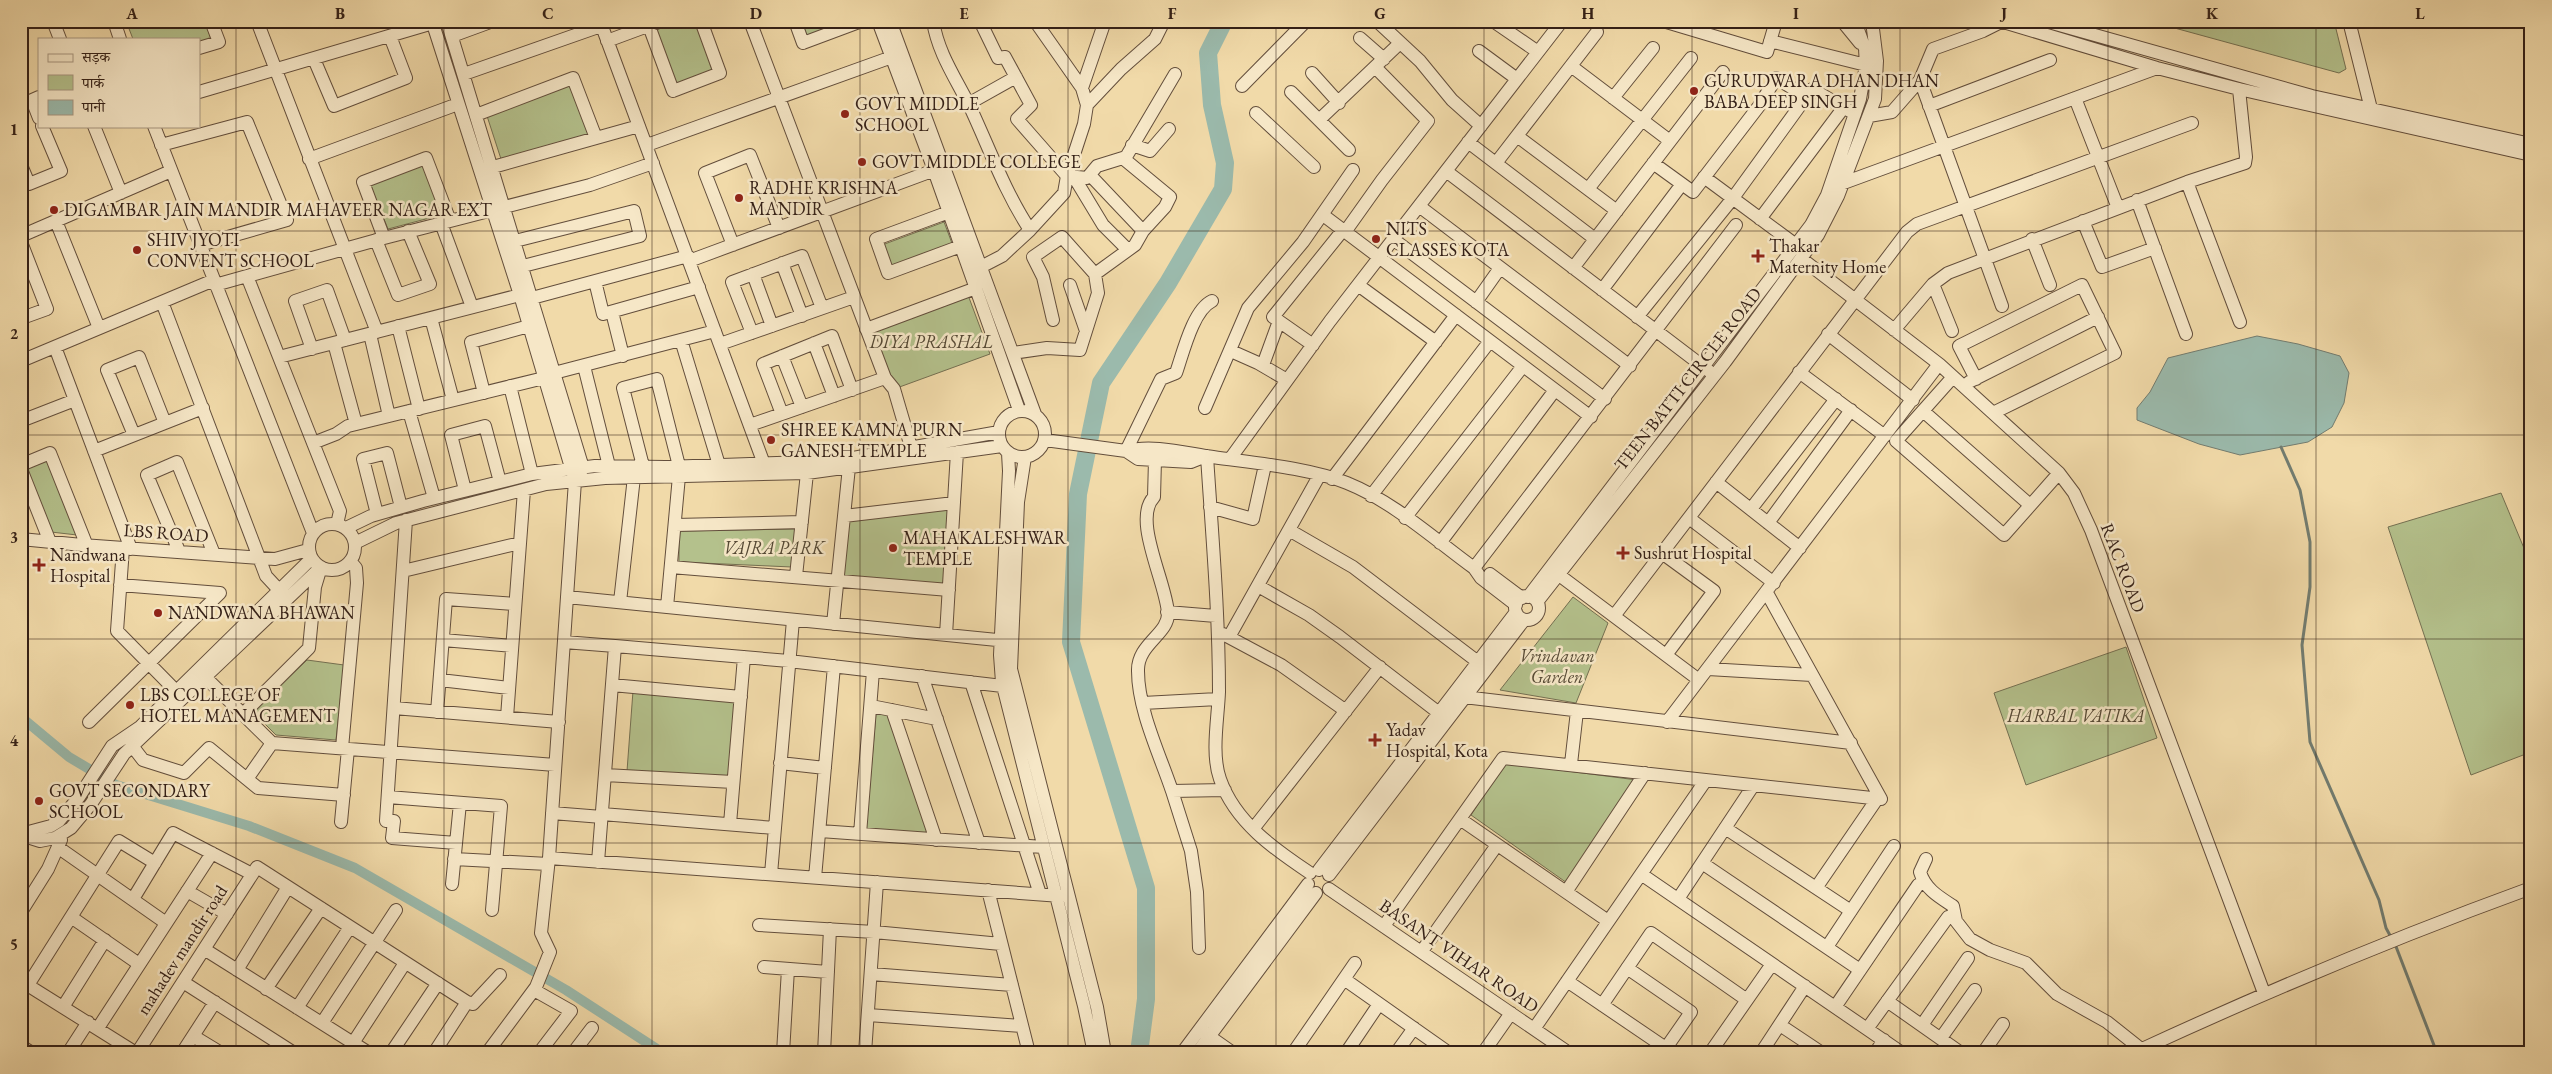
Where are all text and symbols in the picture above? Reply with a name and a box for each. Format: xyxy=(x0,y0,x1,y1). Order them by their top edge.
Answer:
text: A xyxy=(125,3,138,24)
text: B xyxy=(335,3,345,24)
text: C xyxy=(542,3,554,24)
text: D xyxy=(750,3,762,24)
text: E xyxy=(959,3,969,24)
text: F xyxy=(1168,3,1177,24)
text: G xyxy=(1374,3,1386,24)
text: H xyxy=(1582,3,1595,24)
text: I xyxy=(1793,3,1799,24)
text: J xyxy=(1999,3,2007,24)
text: K xyxy=(2206,3,2219,24)
text: L xyxy=(2415,3,2425,24)
legend xyxy=(38,38,200,128)
text: सड़क xyxy=(81,47,111,66)
place label: GURUDWARA DHAN DHAN BABA DEEP SINGH xyxy=(1704,69,1940,113)
text: पार्क xyxy=(81,73,105,92)
marker: GURUDWARA DHAN DHAN BABA DEEP SINGH xyxy=(1688,85,1700,97)
place label: GOVT MIDDLE SCHOOL xyxy=(855,92,979,136)
text: पानी xyxy=(81,97,106,116)
marker: GOVT MIDDLE SCHOOL xyxy=(839,108,851,120)
text: 1 xyxy=(10,119,18,140)
place label: GOVT MIDDLE COLLEGE xyxy=(872,150,1081,173)
marker: GOVT MIDDLE COLLEGE xyxy=(856,156,868,168)
place label: RADHE KRISHNA MANDIR xyxy=(749,176,898,220)
marker: RADHE KRISHNA MANDIR xyxy=(733,192,745,204)
place label: DIGAMBAR JAIN MANDIR MAHAVEER NAGAR EXT xyxy=(64,198,493,221)
marker: DIGAMBAR JAIN MANDIR MAHAVEER NAGAR EXT xyxy=(48,204,60,216)
place label: NITS CLASSES KOTA xyxy=(1386,217,1510,261)
place label: SHIV JYOTI CONVENT SCHOOL xyxy=(147,228,314,272)
marker: NITS CLASSES KOTA xyxy=(1370,233,1382,245)
place label: Thakar Maternity Home xyxy=(1769,234,1886,278)
marker: SHIV JYOTI CONVENT SCHOOL xyxy=(131,244,143,256)
marker: Thakar Maternity Home xyxy=(1751,249,1765,263)
street label: TEEN BATTI CIRCLE ROAD xyxy=(1609,282,1766,475)
text: 2 xyxy=(10,323,19,344)
park label: DIYA PRASHAL xyxy=(868,330,993,353)
place label: SHREE KAMNA PURN GANESH TEMPLE xyxy=(781,418,963,462)
marker: SHREE KAMNA PURN GANESH TEMPLE xyxy=(765,434,777,446)
street label: LBS ROAD xyxy=(123,518,209,547)
street label: RAC ROAD xyxy=(2096,520,2151,616)
place label: MAHAKALESHWAR TEMPLE xyxy=(903,526,1067,570)
text: 3 xyxy=(10,527,18,548)
park label: VAJRA PARK xyxy=(724,536,827,559)
place label: Sushrut Hospital xyxy=(1634,541,1752,564)
marker: MAHAKALESHWAR TEMPLE xyxy=(887,542,899,554)
place label: Nandwana Hospital xyxy=(50,543,127,587)
marker: Sushrut Hospital xyxy=(1616,546,1630,560)
marker: Nandwana Hospital xyxy=(32,558,46,572)
place label: NANDWANA BHAWAN xyxy=(168,601,356,624)
marker: NANDWANA BHAWAN xyxy=(152,607,164,619)
park label: Vrindavan Garden xyxy=(1519,644,1595,688)
place label: LBS COLLEGE OF HOTEL MANAGEMENT xyxy=(140,683,336,727)
marker: LBS COLLEGE OF HOTEL MANAGEMENT xyxy=(124,699,136,711)
park label: HARBAL VATIKA xyxy=(2006,704,2145,727)
place label: Yadav Hospital, Kota xyxy=(1386,718,1489,762)
text: 4 xyxy=(10,730,19,751)
marker: Yadav Hospital, Kota xyxy=(1368,733,1382,747)
place label: GOVT SECONDARY SCHOOL xyxy=(49,779,211,823)
marker: GOVT SECONDARY SCHOOL xyxy=(33,795,45,807)
street label: mahadev mandir road xyxy=(131,880,233,1019)
street label: BASANT VIHAR ROAD xyxy=(1375,894,1543,1018)
text: 5 xyxy=(10,934,18,955)

